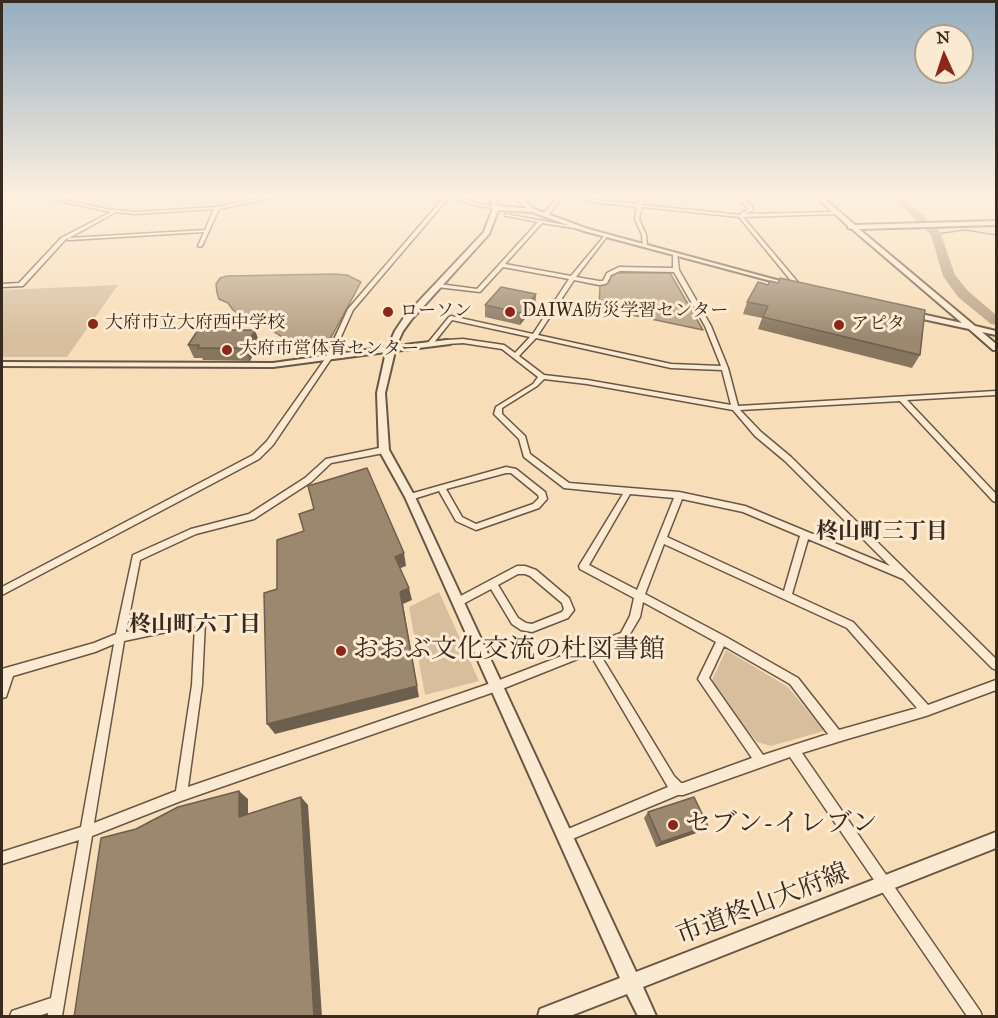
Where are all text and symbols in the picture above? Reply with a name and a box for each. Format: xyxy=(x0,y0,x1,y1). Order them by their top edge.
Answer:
north arrow xyxy=(914,24,974,84)
text: N xyxy=(936,28,950,47)
place label: ローソン xyxy=(400,301,472,323)
place label: DAIWA防災学習センター xyxy=(522,301,728,323)
marker: ローソン xyxy=(381,305,395,319)
marker: DAIWA防災学習センター xyxy=(503,305,517,319)
place label: 大府市立大府西中学校 xyxy=(105,313,285,335)
place label: アピタ xyxy=(851,314,905,336)
marker: 大府市立大府西中学校 xyxy=(86,317,100,331)
marker: アピタ xyxy=(832,318,846,332)
place label: 大府市営体育センター xyxy=(239,339,419,361)
marker: 大府市営体育センター xyxy=(220,343,234,357)
district label: 柊山町三丁目 xyxy=(816,520,948,546)
district label: 柊山町六丁目 xyxy=(129,613,261,639)
place label: おおぶ文化交流の杜図書館 xyxy=(353,635,665,667)
marker: おおぶ文化交流の杜図書館 xyxy=(334,644,348,658)
place label: セブン-イレブン xyxy=(685,809,878,841)
marker: セブン-イレブン xyxy=(666,818,680,832)
street label: 市道柊山大府線 xyxy=(672,858,854,952)

